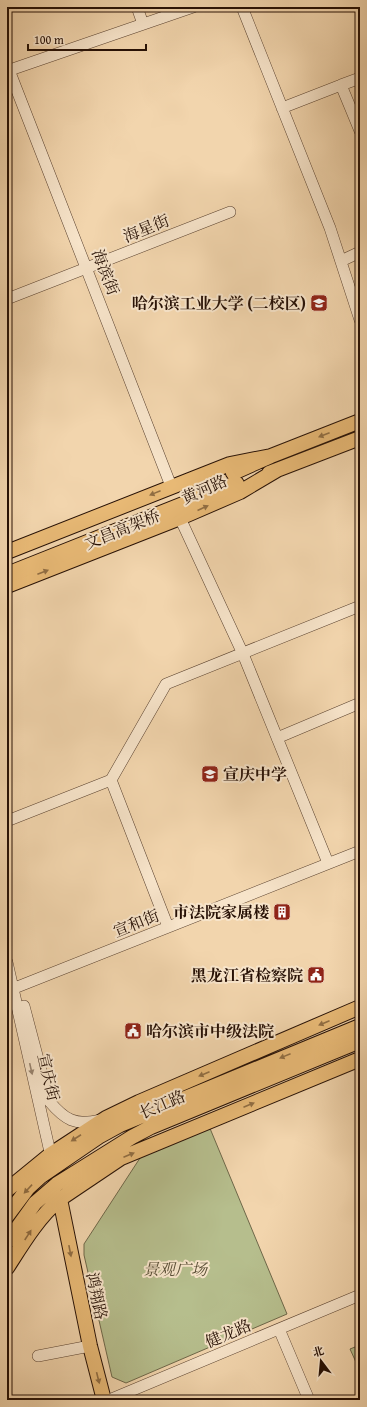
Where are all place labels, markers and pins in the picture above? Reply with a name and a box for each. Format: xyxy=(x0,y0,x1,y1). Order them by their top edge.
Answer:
place label: 哈尔滨工业大学 (二校区) xyxy=(132,291,306,315)
school or university icon: 哈尔滨工业大学 (二校区) xyxy=(309,293,329,313)
place label: 宣庆中学 xyxy=(223,762,287,786)
school or university icon: 宣庆中学 xyxy=(200,764,220,784)
place label: 市法院家属楼 xyxy=(173,900,269,924)
building icon: 市法院家属楼 xyxy=(272,902,292,922)
place label: 黑龙江省检察院 xyxy=(191,963,303,987)
public building icon: 黑龙江省检察院 xyxy=(306,965,326,985)
place label: 哈尔滨市中级法院 xyxy=(146,1019,274,1043)
public building icon: 哈尔滨市中级法院 xyxy=(123,1021,143,1041)

